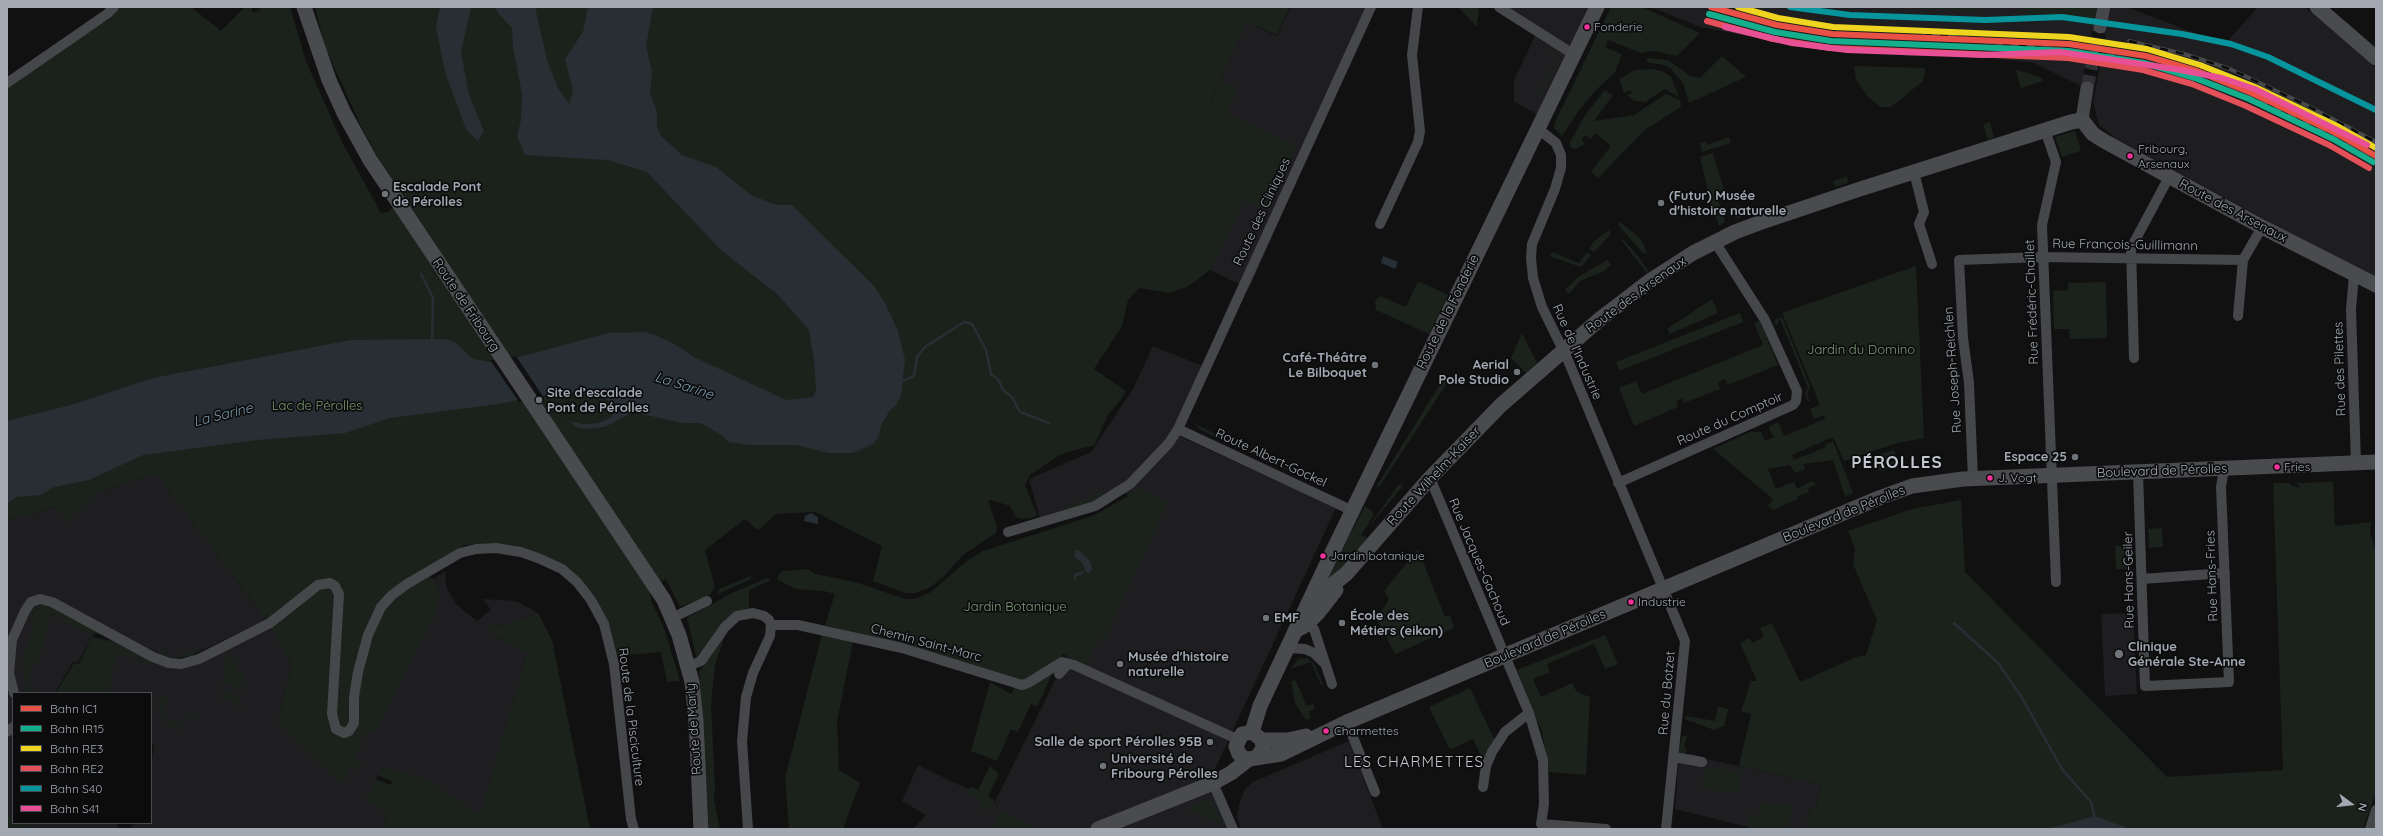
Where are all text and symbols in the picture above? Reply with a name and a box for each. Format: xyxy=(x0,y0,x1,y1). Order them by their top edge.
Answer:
place label: Fonderie xyxy=(1594,20,1643,34)
marker: Fonderie xyxy=(1582,22,1592,32)
place label: Fribourg, Arsenaux xyxy=(2138,142,2190,170)
marker: Fribourg, Arsenaux xyxy=(2125,151,2135,161)
street label: Route des Cliniques xyxy=(1230,156,1294,268)
street label: Route des Arsenaux xyxy=(2176,176,2290,246)
place label: Escalade Pont de Pérolles xyxy=(393,179,482,210)
place label: (Futur) Musée d'histoire naturelle xyxy=(1669,188,1786,219)
marker: Escalade Pont de Pérolles xyxy=(380,189,390,199)
marker: (Futur) Musée d'histoire naturelle xyxy=(1656,198,1666,208)
street label: Rue François-Guillimann xyxy=(2052,236,2198,254)
street label: Rue Frédéric-Chaillet xyxy=(2022,239,2042,365)
street label: Route de la Fonderie xyxy=(1414,252,1482,372)
street label: Route des Arsenaux xyxy=(1583,253,1689,337)
street label: Route de Fribourg xyxy=(429,255,503,355)
street label: Rue de l'Industrie xyxy=(1549,302,1605,402)
street label: Rue Joseph-Reichlen xyxy=(1941,306,1965,434)
street label: Rue des Pilettes xyxy=(2331,321,2349,417)
park label: Jardin du Domino xyxy=(1807,342,1915,358)
place label: Café-Théâtre Le Bilboquet xyxy=(1283,350,1367,381)
place label: Aerial Pole Studio xyxy=(1438,357,1509,388)
marker: Café-Théâtre Le Bilboquet xyxy=(1370,360,1380,370)
marker: Aerial Pole Studio xyxy=(1512,367,1522,377)
water label: La Sarine xyxy=(653,369,715,403)
place label: Site d’escalade Pont de Pérolles xyxy=(547,385,649,416)
street label: Route du Comptoir xyxy=(1675,389,1785,449)
marker: Site d’escalade Pont de Pérolles xyxy=(534,395,544,405)
park label: Lac de Pérolles xyxy=(272,398,362,414)
water label: La Sarine xyxy=(192,400,254,430)
street label: Route Wilhelm-Kaiser xyxy=(1384,423,1484,529)
street label: Route Albert-Gockel xyxy=(1213,425,1329,491)
place label: Espace 25 xyxy=(2004,449,2067,465)
marker: Espace 25 xyxy=(2070,452,2080,462)
district label: PÉROLLES xyxy=(1851,453,1943,473)
place label: Fries xyxy=(2284,460,2310,474)
street label: Boulevard de Pérolles xyxy=(2097,461,2227,481)
marker: Fries xyxy=(2272,462,2282,472)
place label: J. Vogt xyxy=(1998,471,2037,485)
marker: J. Vogt xyxy=(1985,473,1995,483)
street label: Boulevard de Pérolles xyxy=(1781,482,1907,546)
street label: Rue Jacques-Gachoud xyxy=(1445,496,1513,628)
street label: Rue Hans-Fries xyxy=(2203,530,2221,622)
street label: Rue Hans-Geiler xyxy=(2120,531,2138,629)
place label: Jardin botanique xyxy=(1330,549,1425,563)
marker: Jardin botanique xyxy=(1318,551,1328,561)
place label: Industrie xyxy=(1638,595,1686,609)
marker: Industrie xyxy=(1626,597,1636,607)
park label: Jardin Botanique xyxy=(963,599,1067,615)
street label: Boulevard de Pérolles xyxy=(1482,606,1608,672)
place label: École des Métiers (eikon) xyxy=(1350,608,1443,639)
place label: EMF xyxy=(1274,610,1299,626)
marker: EMF xyxy=(1261,613,1271,623)
marker: École des Métiers (eikon) xyxy=(1337,618,1347,628)
street label: Chemin Saint-Marc xyxy=(869,621,983,665)
place label: Clinique Générale Ste-Anne xyxy=(2128,639,2246,670)
street label: Route de la Pisciculture xyxy=(615,647,647,787)
marker: Clinique Générale Ste-Anne xyxy=(2113,648,2125,660)
place label: Musée d'histoire naturelle xyxy=(1128,649,1229,680)
street label: Rue du Botzet xyxy=(1656,650,1678,736)
marker: Musée d'histoire naturelle xyxy=(1115,659,1125,669)
street label: Route de Marly xyxy=(683,683,705,775)
legend xyxy=(12,692,152,824)
text: Bahn IC1 xyxy=(50,701,97,716)
text: Bahn IR15 xyxy=(50,721,104,736)
place label: Charmettes xyxy=(1334,724,1399,738)
marker: Charmettes xyxy=(1321,726,1331,736)
place label: Salle de sport Pérolles 95B xyxy=(1035,734,1202,750)
marker: Salle de sport Pérolles 95B xyxy=(1205,737,1215,747)
text: Bahn RE3 xyxy=(50,741,103,756)
place label: Université de Fribourg Pérolles xyxy=(1111,751,1218,782)
district label: LES CHARMETTES xyxy=(1344,753,1484,771)
text: Bahn RE2 xyxy=(50,761,104,776)
marker: Université de Fribourg Pérolles xyxy=(1098,761,1108,771)
text: Bahn S40 xyxy=(50,781,102,796)
north arrow xyxy=(2331,784,2371,824)
text: Bahn S41 xyxy=(50,801,100,816)
text: N xyxy=(2355,801,2370,813)

